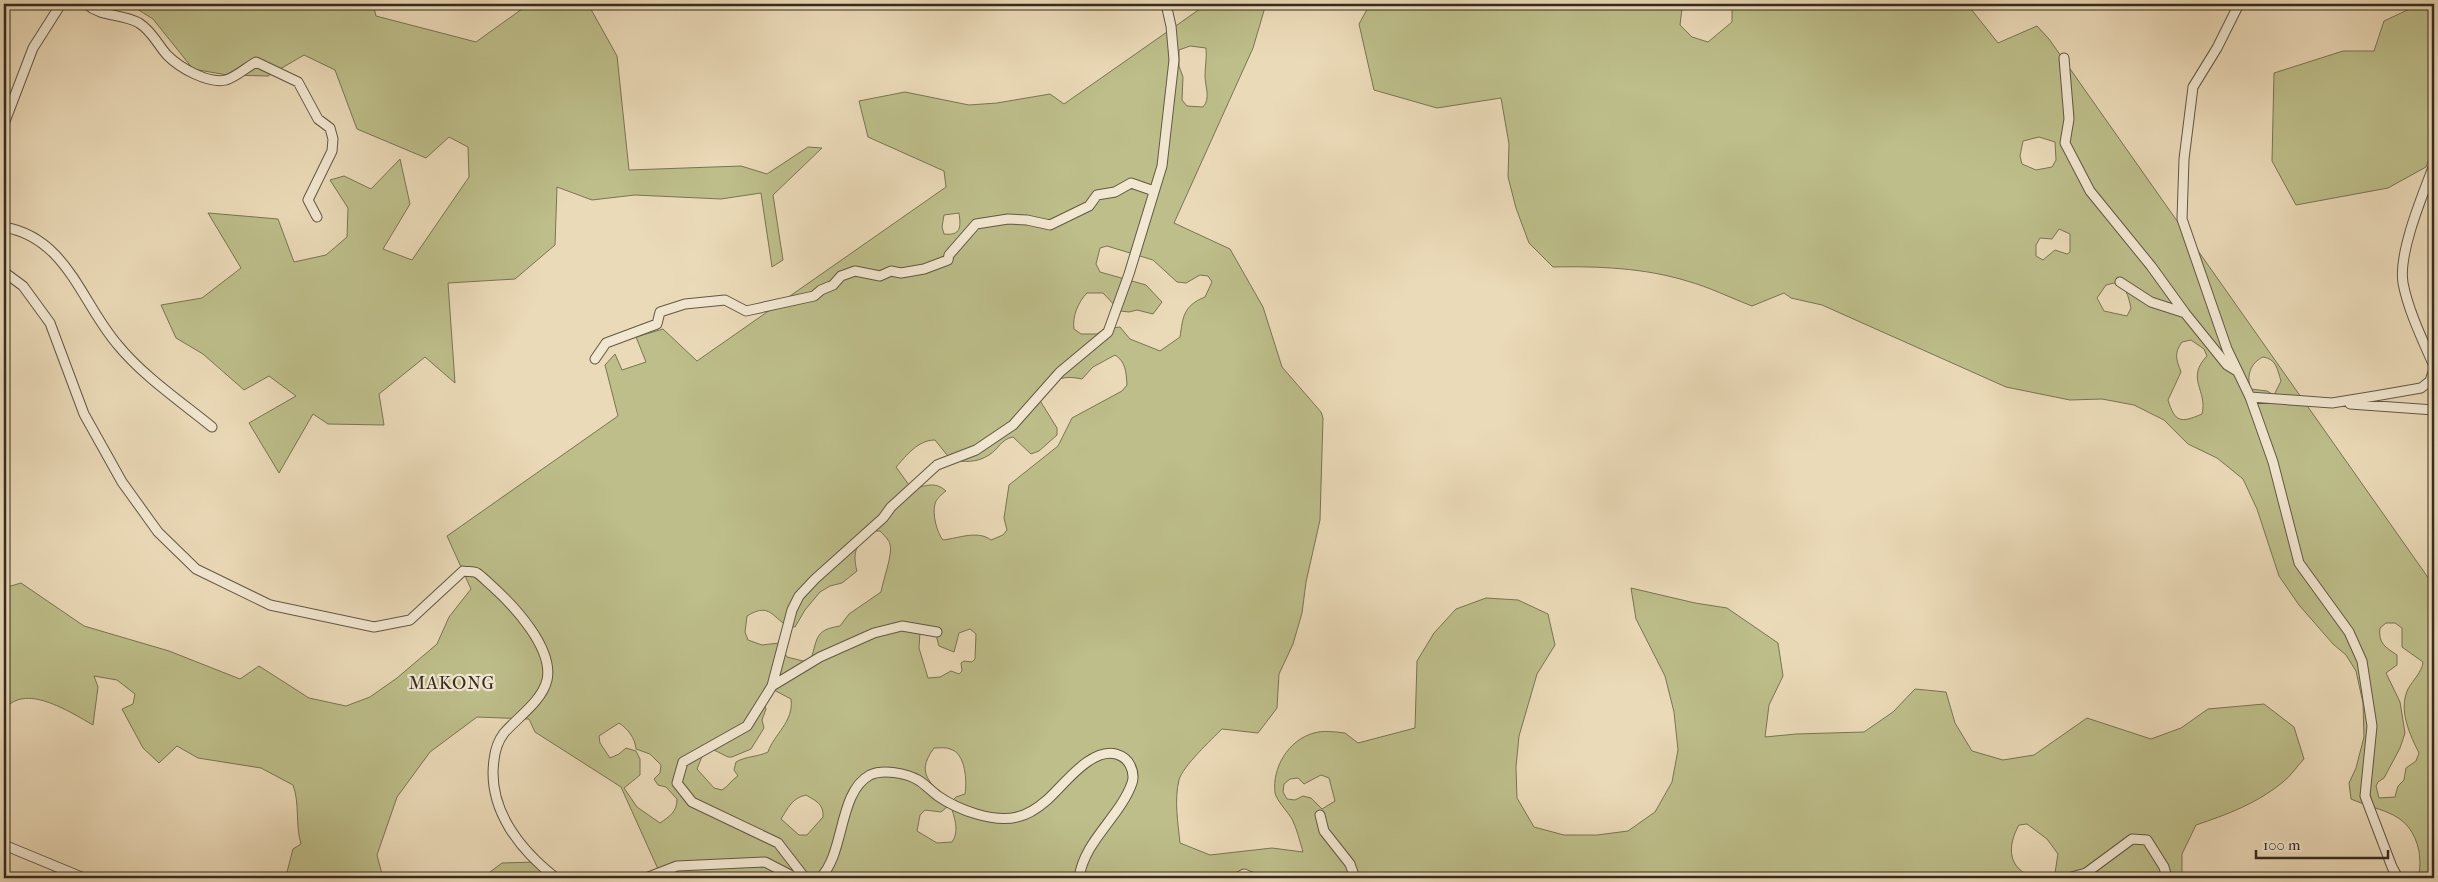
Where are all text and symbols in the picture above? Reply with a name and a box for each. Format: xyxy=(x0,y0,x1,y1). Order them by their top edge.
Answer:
district label: MAKONG xyxy=(409,673,495,694)
scale bar xyxy=(2256,827,2388,859)
text: 100 m xyxy=(2263,836,2301,854)

